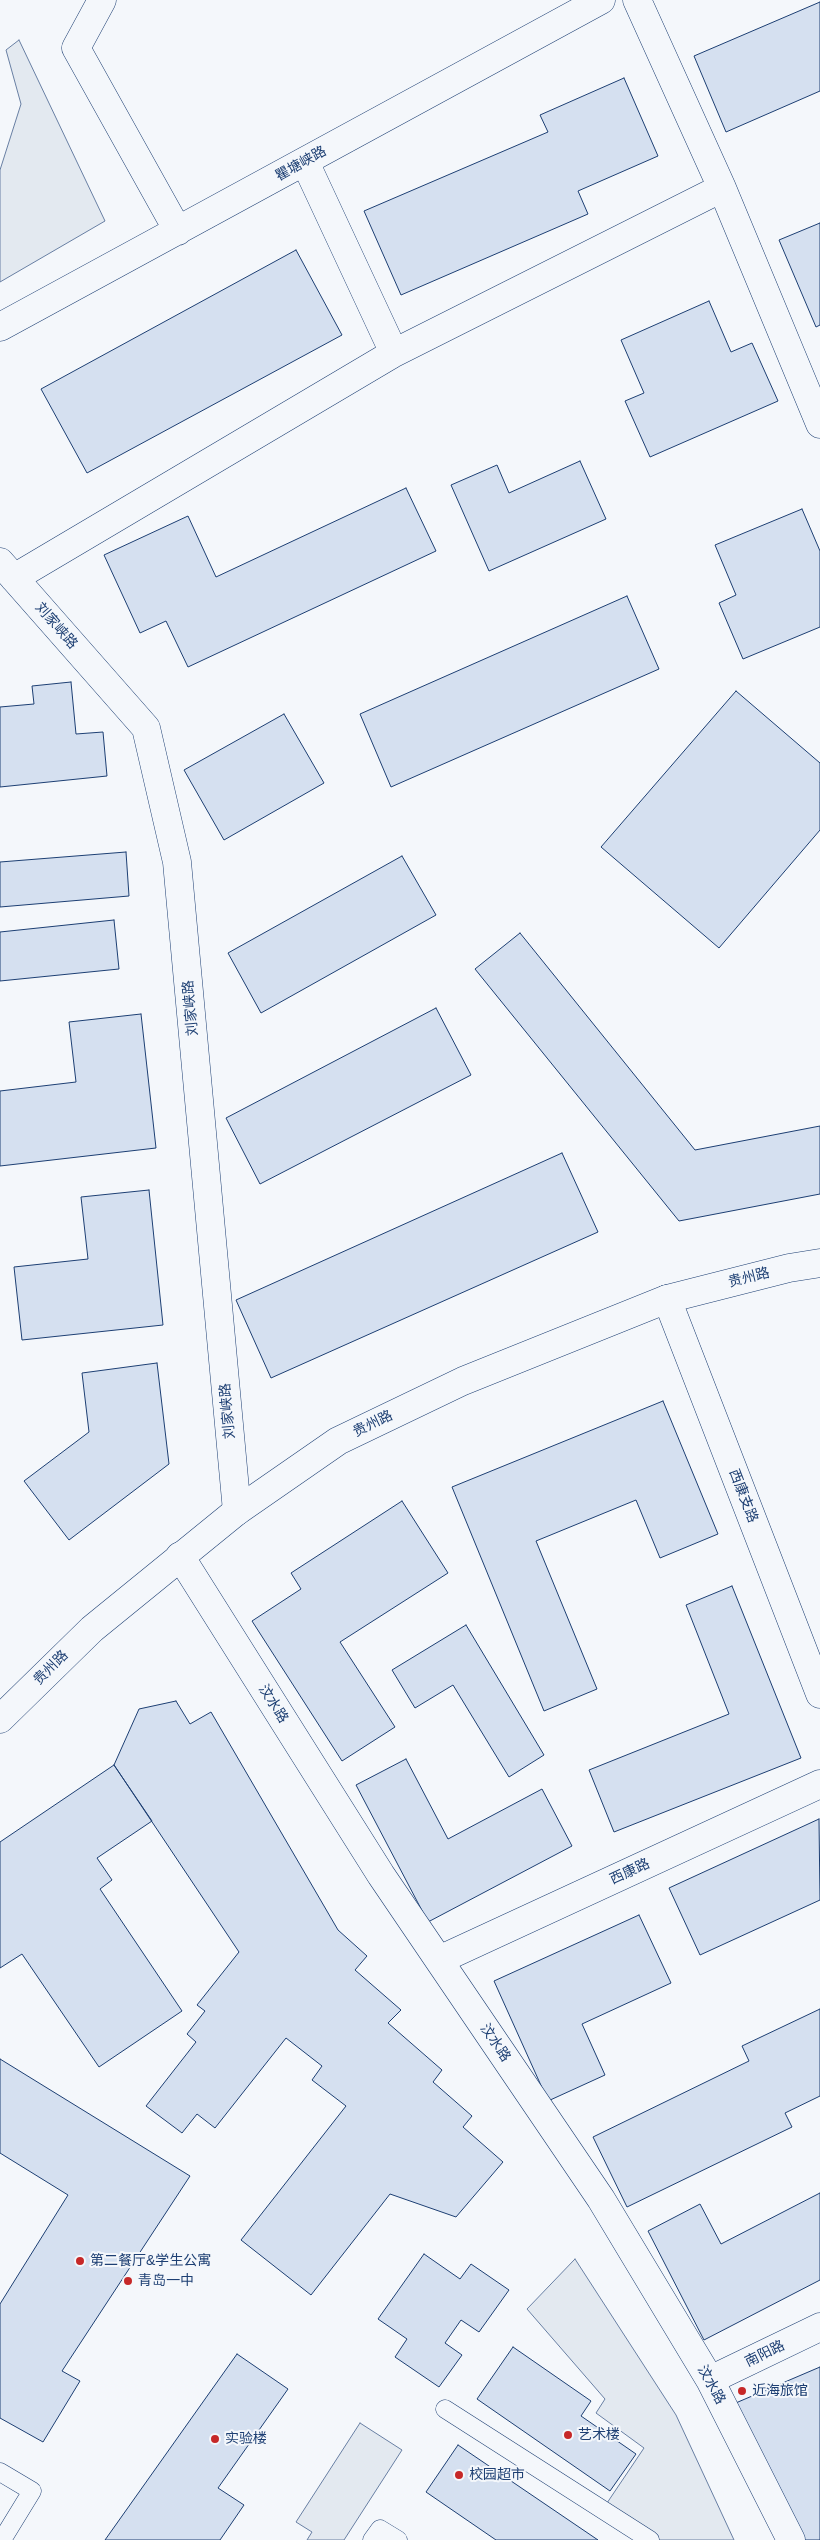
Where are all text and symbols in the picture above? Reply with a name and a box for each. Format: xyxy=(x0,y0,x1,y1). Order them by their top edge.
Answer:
street label: 瞿塘峡路 xyxy=(272,143,330,185)
street label: 刘家峡路 xyxy=(31,599,81,653)
street label: 刘家峡路 xyxy=(180,979,202,1037)
street label: 贵州路 xyxy=(727,1265,771,1291)
street label: 刘家峡路 xyxy=(217,1382,239,1440)
street label: 贵州路 xyxy=(350,1407,396,1441)
street label: 西康支路 xyxy=(725,1467,761,1525)
street label: 贵州路 xyxy=(30,1647,72,1689)
street label: 汶水路 xyxy=(255,1682,291,1726)
street label: 西康路 xyxy=(607,1856,653,1888)
street label: 汶水路 xyxy=(476,2021,514,2065)
place label: 第二餐厅&学生公寓 xyxy=(90,2253,211,2269)
marker: 第二餐厅&学生公寓 xyxy=(74,2255,86,2267)
place label: 青岛一中 xyxy=(138,2273,194,2289)
marker: 青岛一中 xyxy=(122,2275,134,2287)
street label: 南阳路 xyxy=(742,2337,788,2371)
street label: 汶水路 xyxy=(693,2363,729,2407)
place label: 近海旅馆 xyxy=(752,2383,808,2399)
marker: 近海旅馆 xyxy=(736,2385,748,2397)
place label: 艺术楼 xyxy=(578,2427,620,2443)
marker: 艺术楼 xyxy=(562,2429,574,2441)
place label: 实验楼 xyxy=(225,2431,267,2447)
marker: 实验楼 xyxy=(209,2433,221,2445)
place label: 校园超市 xyxy=(469,2467,525,2483)
marker: 校园超市 xyxy=(453,2469,465,2481)

